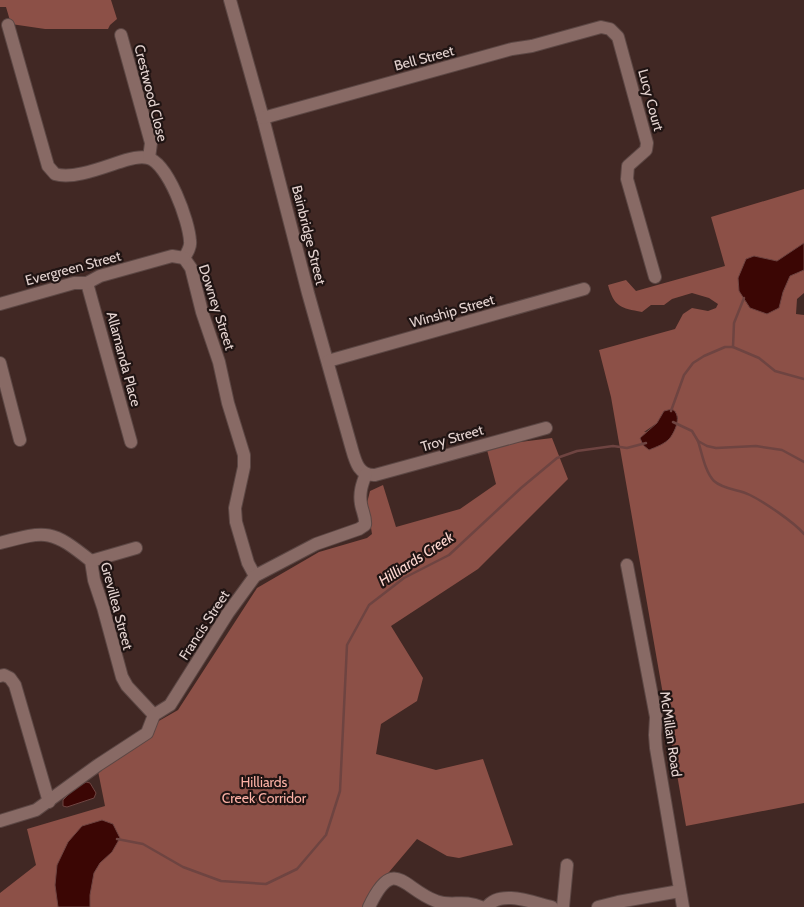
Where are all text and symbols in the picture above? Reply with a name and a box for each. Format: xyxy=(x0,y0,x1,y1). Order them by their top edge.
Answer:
street label: Bell Street xyxy=(392,41,456,75)
street label: Crestwood Close xyxy=(130,43,172,143)
street label: Lucy Court xyxy=(634,67,668,133)
street label: Bainbridge Street xyxy=(288,183,330,287)
street label: Evergreen Street xyxy=(23,247,123,289)
street label: Downey Street xyxy=(195,262,239,352)
street label: Winship Street xyxy=(408,290,497,332)
street label: Allamanda Place xyxy=(103,309,145,409)
street label: Troy Street xyxy=(419,420,486,456)
water label: Hilliards Creek xyxy=(375,528,457,590)
street label: Grevillea Street xyxy=(97,560,137,652)
street label: Francis Street xyxy=(175,586,233,663)
street label: McMillan Road xyxy=(656,690,686,778)
park label: Hilliards Creek Corridor xyxy=(222,773,307,807)

